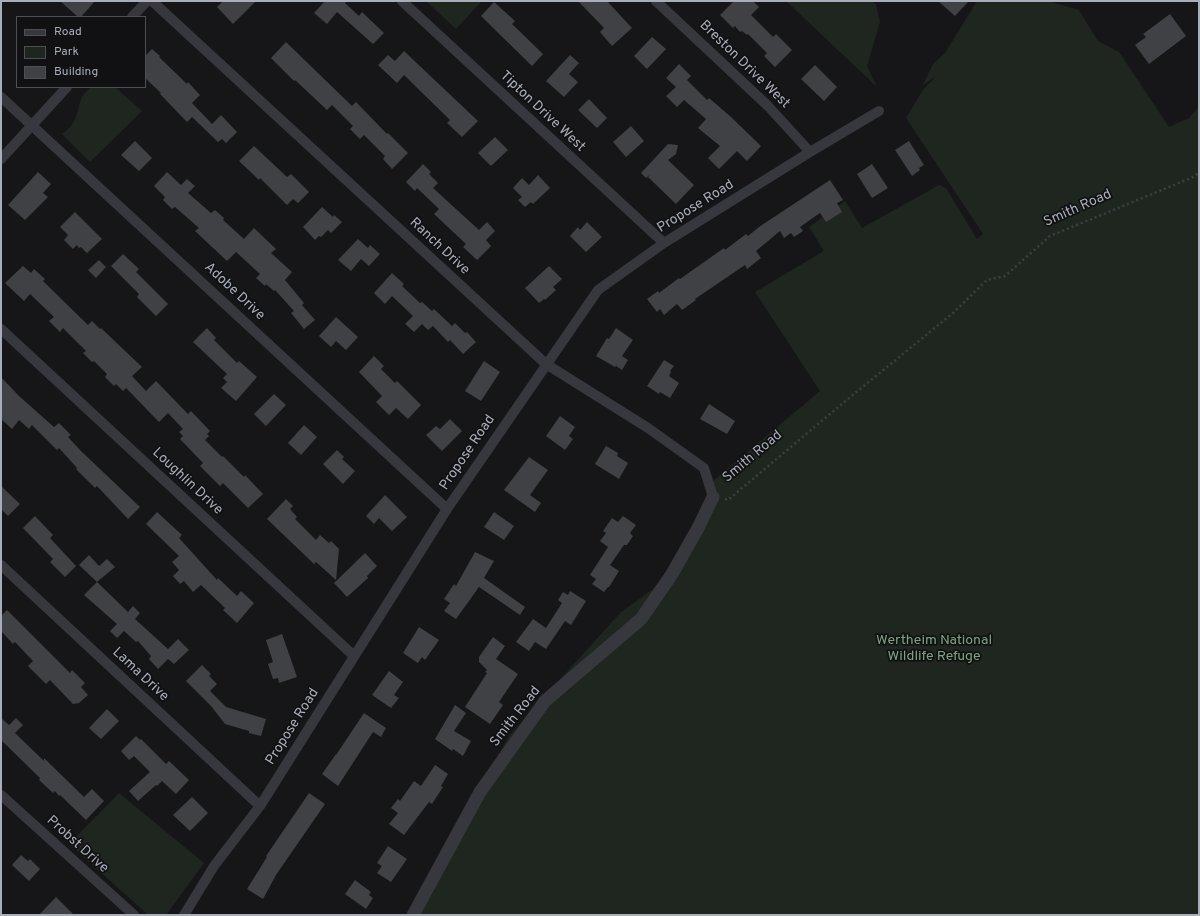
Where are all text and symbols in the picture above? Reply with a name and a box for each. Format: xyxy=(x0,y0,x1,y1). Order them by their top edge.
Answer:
legend xyxy=(16,16,146,88)
street label: Breston Drive West xyxy=(695,18,793,112)
text: Road xyxy=(54,24,82,40)
text: Park xyxy=(54,44,79,60)
text: Building xyxy=(54,64,98,80)
street label: Tipton Drive West xyxy=(496,68,588,156)
street label: Propose Road xyxy=(655,177,737,237)
street label: Smith Road xyxy=(1042,187,1114,231)
street label: Ranch Drive xyxy=(405,215,473,279)
street label: Adobe Drive xyxy=(200,260,268,324)
street label: Propose Road xyxy=(437,412,499,494)
street label: Smith Road xyxy=(720,427,786,487)
street label: Loughlin Drive xyxy=(148,445,226,519)
park label: Wertheim National Wildlife Refuge xyxy=(876,633,992,666)
street label: Lama Drive xyxy=(108,645,172,705)
street label: Smith Road xyxy=(487,683,545,751)
street label: Propose Road xyxy=(263,686,323,768)
street label: Probst Drive xyxy=(43,813,111,877)

